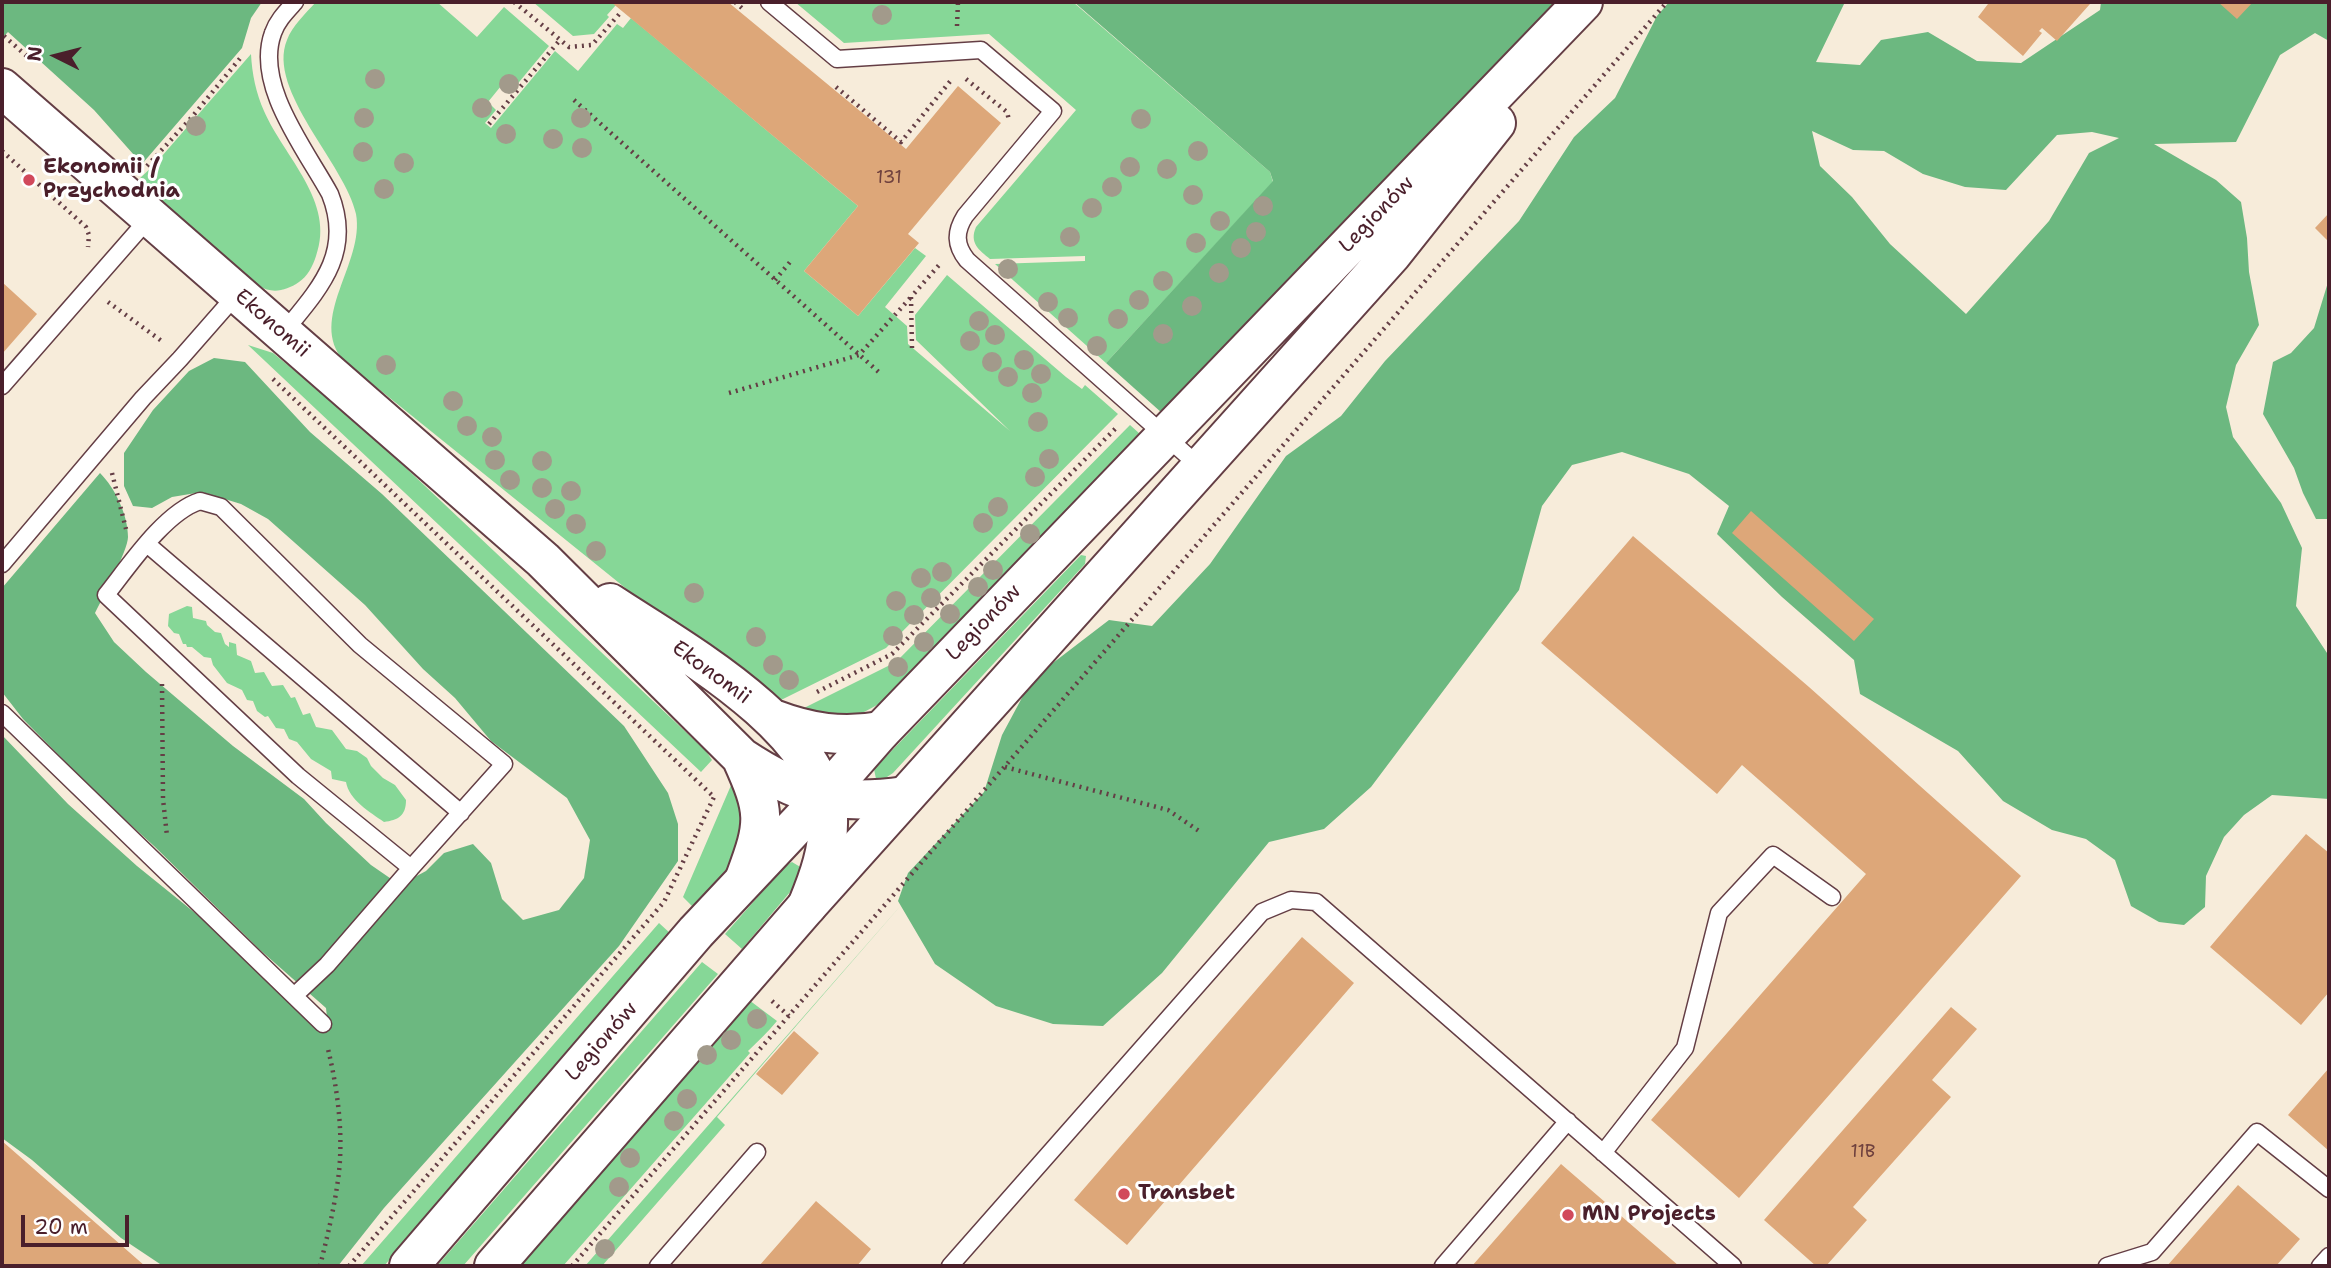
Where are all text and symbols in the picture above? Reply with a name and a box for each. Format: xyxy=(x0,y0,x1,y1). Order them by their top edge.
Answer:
north arrow xyxy=(21,21,91,91)
text: N xyxy=(21,45,48,63)
place label: Ekonomii / Przychodnia xyxy=(43,155,180,205)
house number: 131 xyxy=(876,167,902,189)
street label: Legionów xyxy=(1334,171,1420,259)
marker: Ekonomii / Przychodnia xyxy=(21,172,37,188)
street label: Ekonomii xyxy=(229,284,315,364)
street label: Legionów xyxy=(941,579,1027,667)
street label: Ekonomii xyxy=(666,636,756,710)
street label: Legionów xyxy=(561,997,643,1087)
house number: 11B xyxy=(1851,1141,1875,1163)
place label: Transbet xyxy=(1138,1181,1235,1207)
marker: Transbet xyxy=(1116,1186,1132,1202)
scale bar xyxy=(24,1202,133,1246)
place label: MN Projects xyxy=(1582,1202,1716,1228)
marker: MN Projects xyxy=(1560,1207,1576,1223)
text: 20 m xyxy=(34,1213,88,1241)

